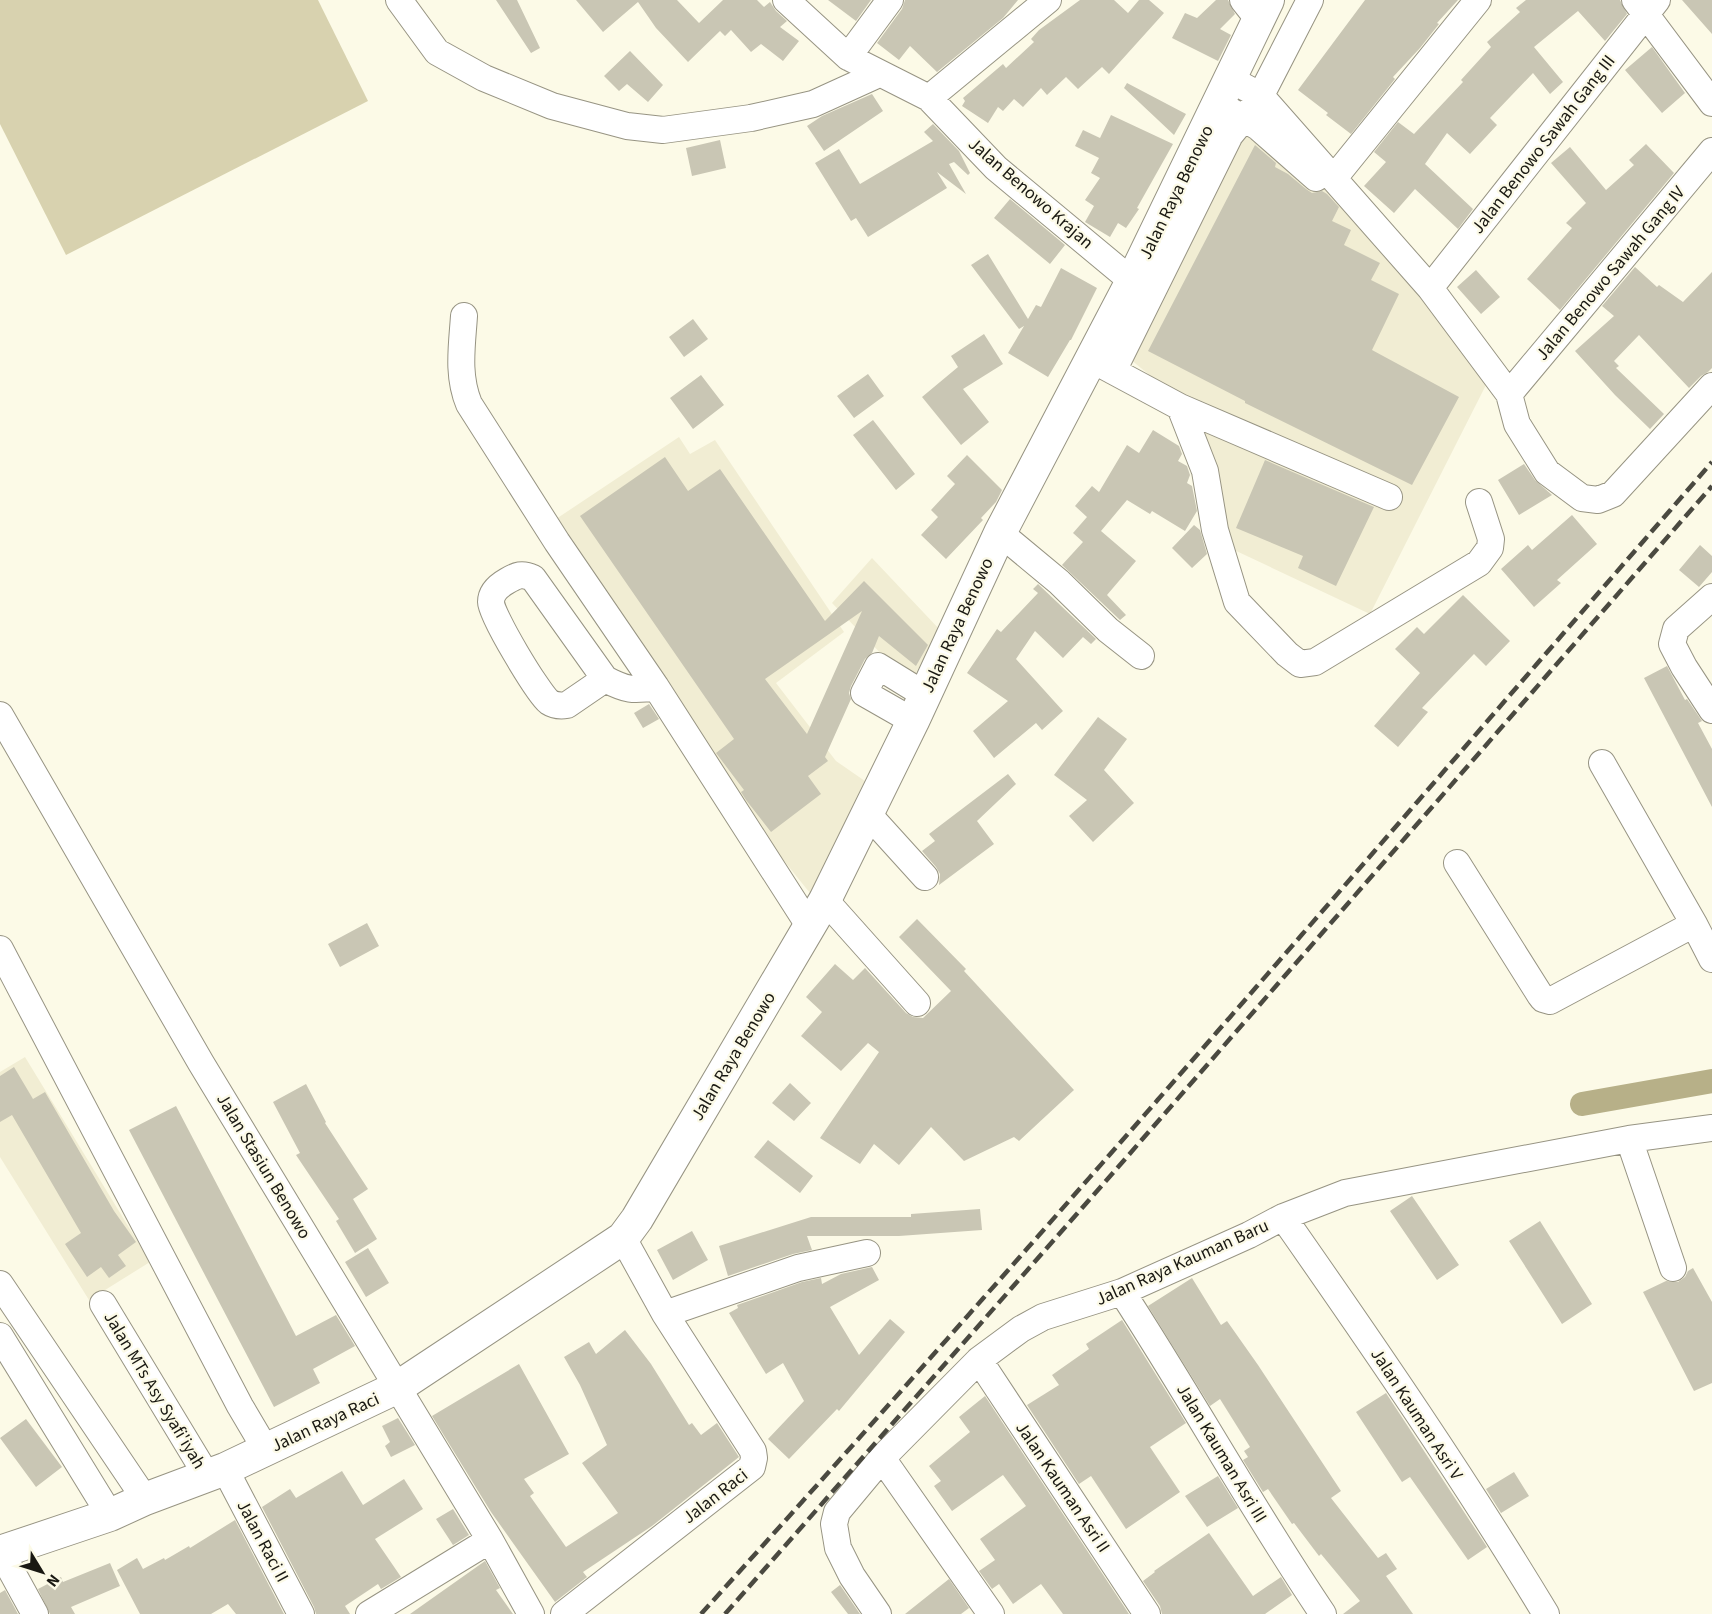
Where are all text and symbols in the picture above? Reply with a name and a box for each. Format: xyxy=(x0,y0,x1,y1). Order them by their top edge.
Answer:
street label: Jalan Benowo Sawah Gang III xyxy=(1466,50,1621,239)
street label: Jalan Raya Benowo xyxy=(1133,121,1220,264)
street label: Jalan Benowo Krajan xyxy=(963,132,1099,255)
street label: Jalan Benowo Sawah Gang IV xyxy=(1530,180,1691,366)
street label: Jalan Raya Benowo xyxy=(915,554,1000,697)
street label: Jalan Raya Benowo xyxy=(685,987,782,1125)
street label: Jalan Stasiun Benowo xyxy=(210,1089,317,1244)
street label: Jalan Raya Kauman Baru xyxy=(1092,1213,1273,1312)
street label: Jalan MTs Asy Syafi'iyah xyxy=(98,1307,212,1474)
street label: Jalan Kauman Asri V xyxy=(1364,1343,1469,1486)
street label: Jalan Kauman Asri III xyxy=(1170,1379,1273,1527)
street label: Jalan Raya Raci xyxy=(267,1386,383,1458)
street label: Jalan Kauman Asri II xyxy=(1009,1417,1116,1558)
street label: Jalan Raci xyxy=(677,1463,753,1530)
street label: Jalan Raci II xyxy=(230,1496,295,1587)
north arrow xyxy=(12,1542,72,1602)
text: N xyxy=(41,1570,65,1592)

